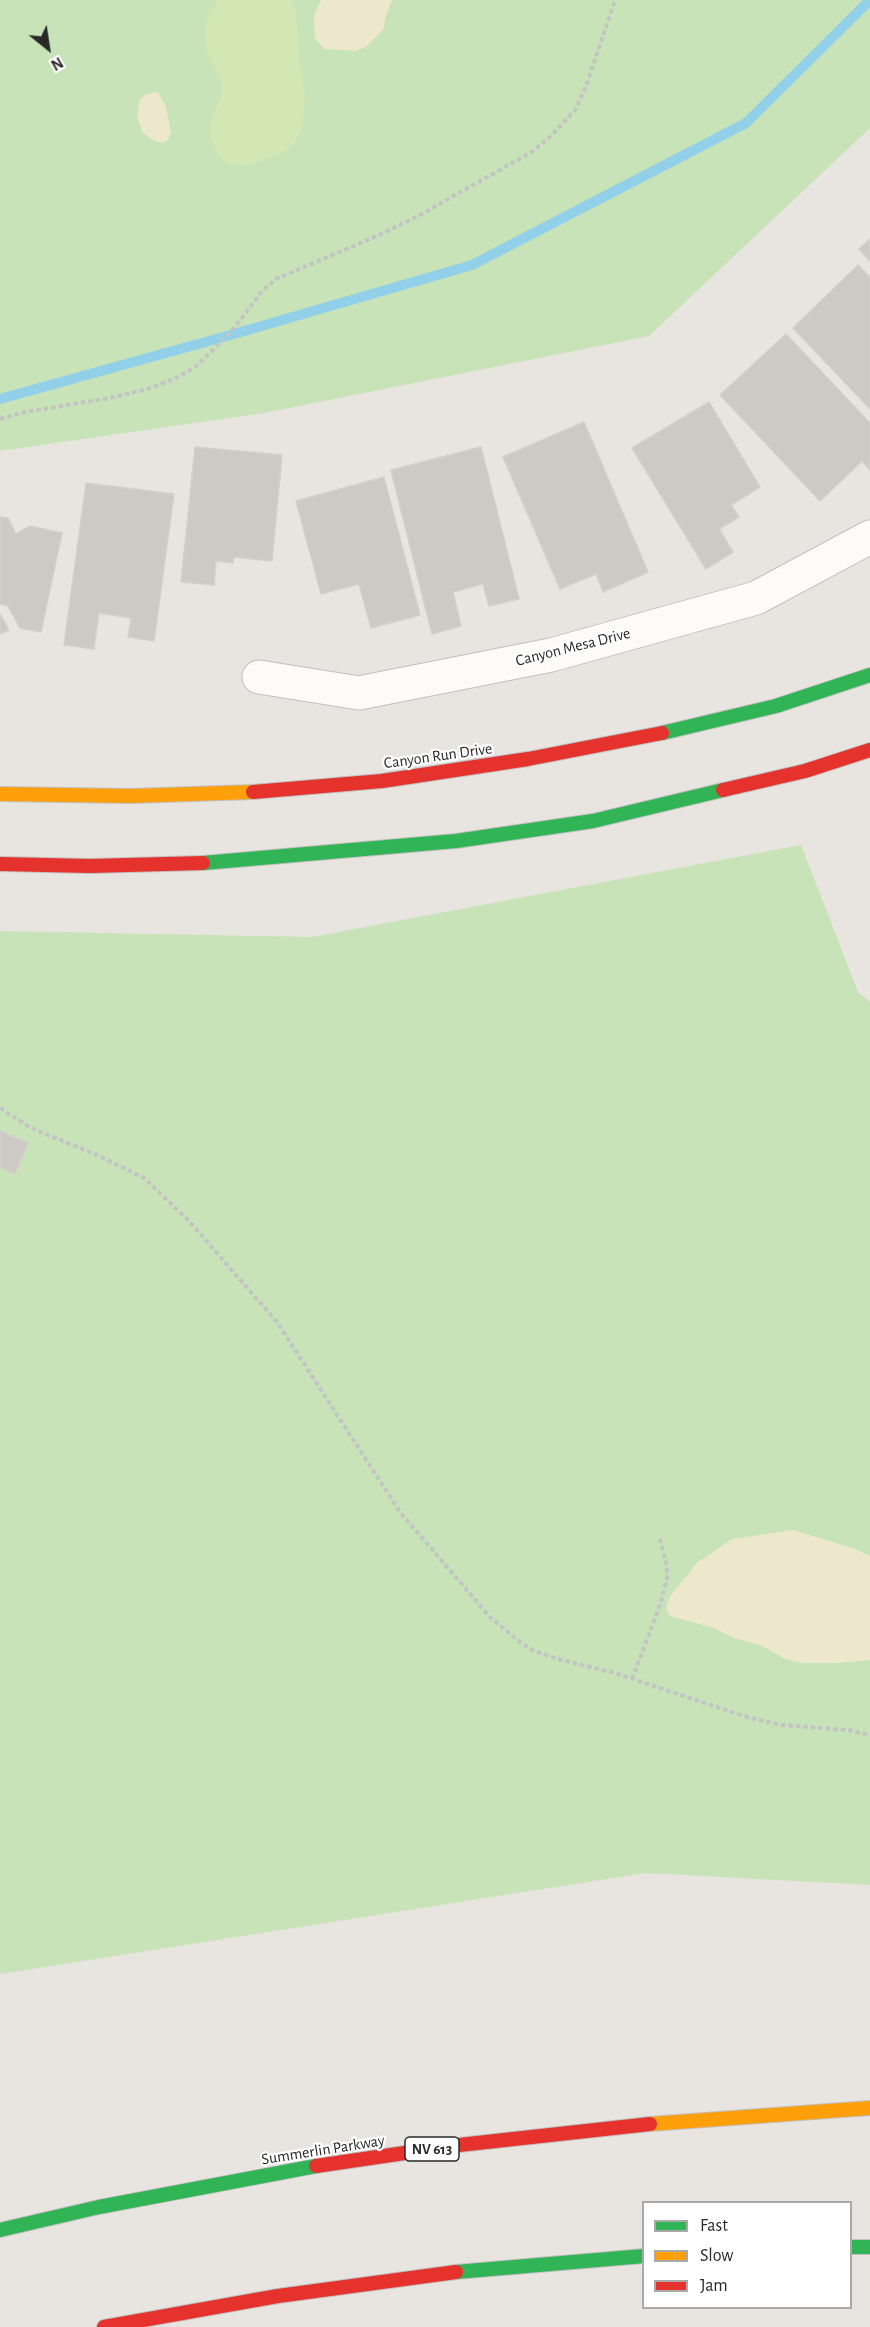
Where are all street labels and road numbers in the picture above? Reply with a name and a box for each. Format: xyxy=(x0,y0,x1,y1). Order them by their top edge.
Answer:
street label: Canyon Mesa Drive xyxy=(514,623,632,671)
street label: Canyon Run Drive xyxy=(382,739,494,773)
street label: Summerlin Parkway xyxy=(260,2131,386,2169)
road number: NV 613 xyxy=(405,2137,459,2161)

